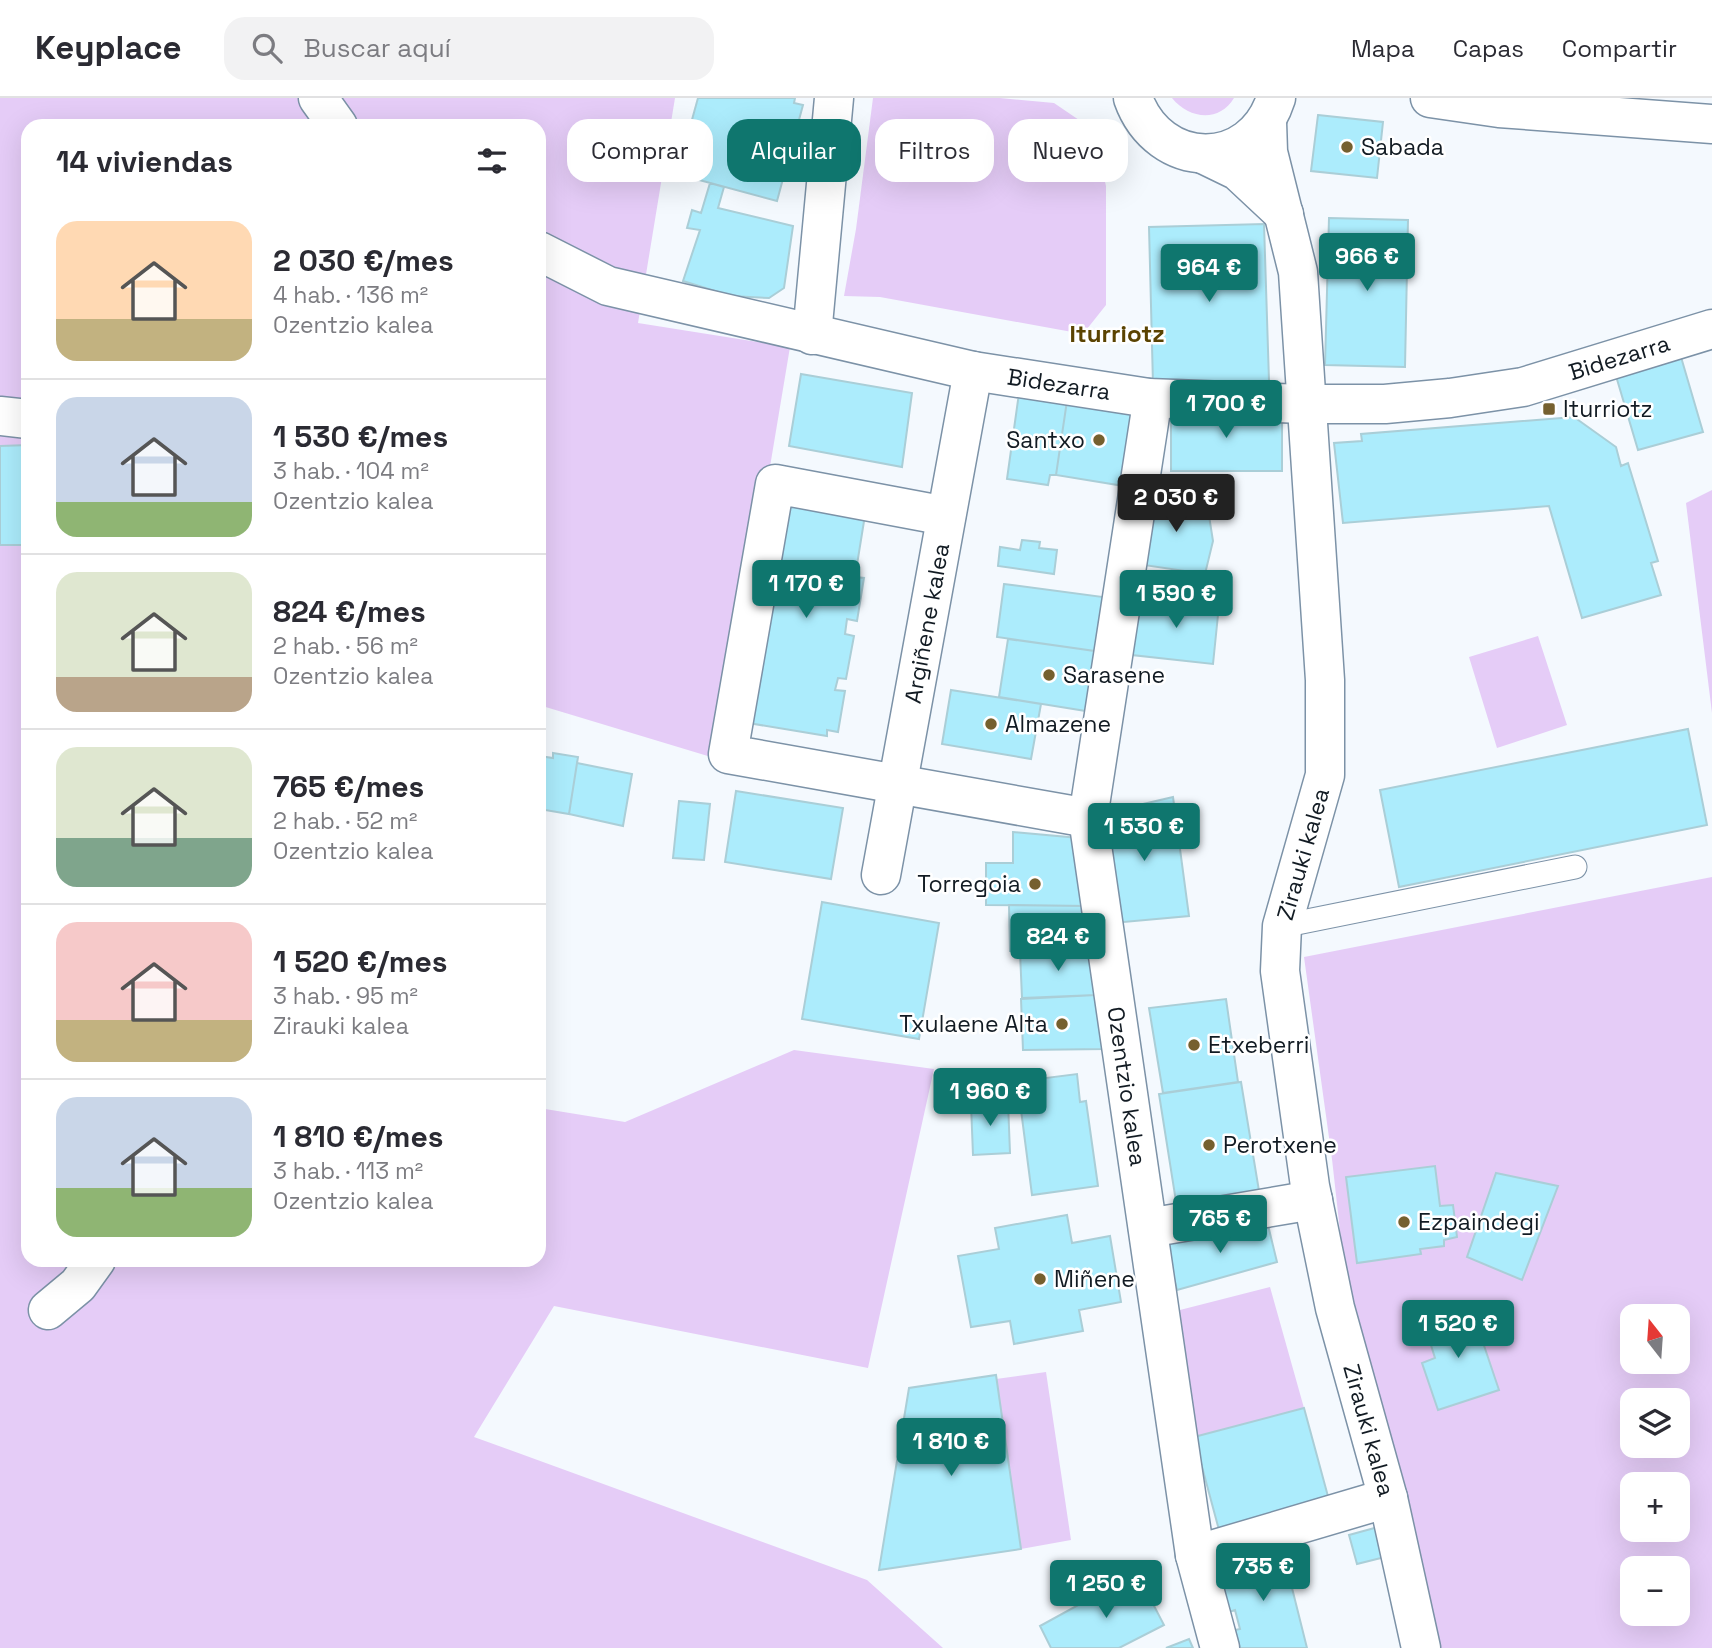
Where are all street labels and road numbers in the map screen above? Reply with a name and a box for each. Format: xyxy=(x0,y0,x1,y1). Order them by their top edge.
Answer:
street label: Bidezarra xyxy=(1565,328,1673,387)
street label: Bidezarra xyxy=(1005,361,1113,407)
street label: Argiñene kalea xyxy=(898,541,956,706)
street label: Zirauki kalea xyxy=(1270,785,1336,923)
street label: Ozentzio kalea xyxy=(1101,1005,1153,1168)
street label: Zirauki kalea xyxy=(1336,1361,1402,1500)

